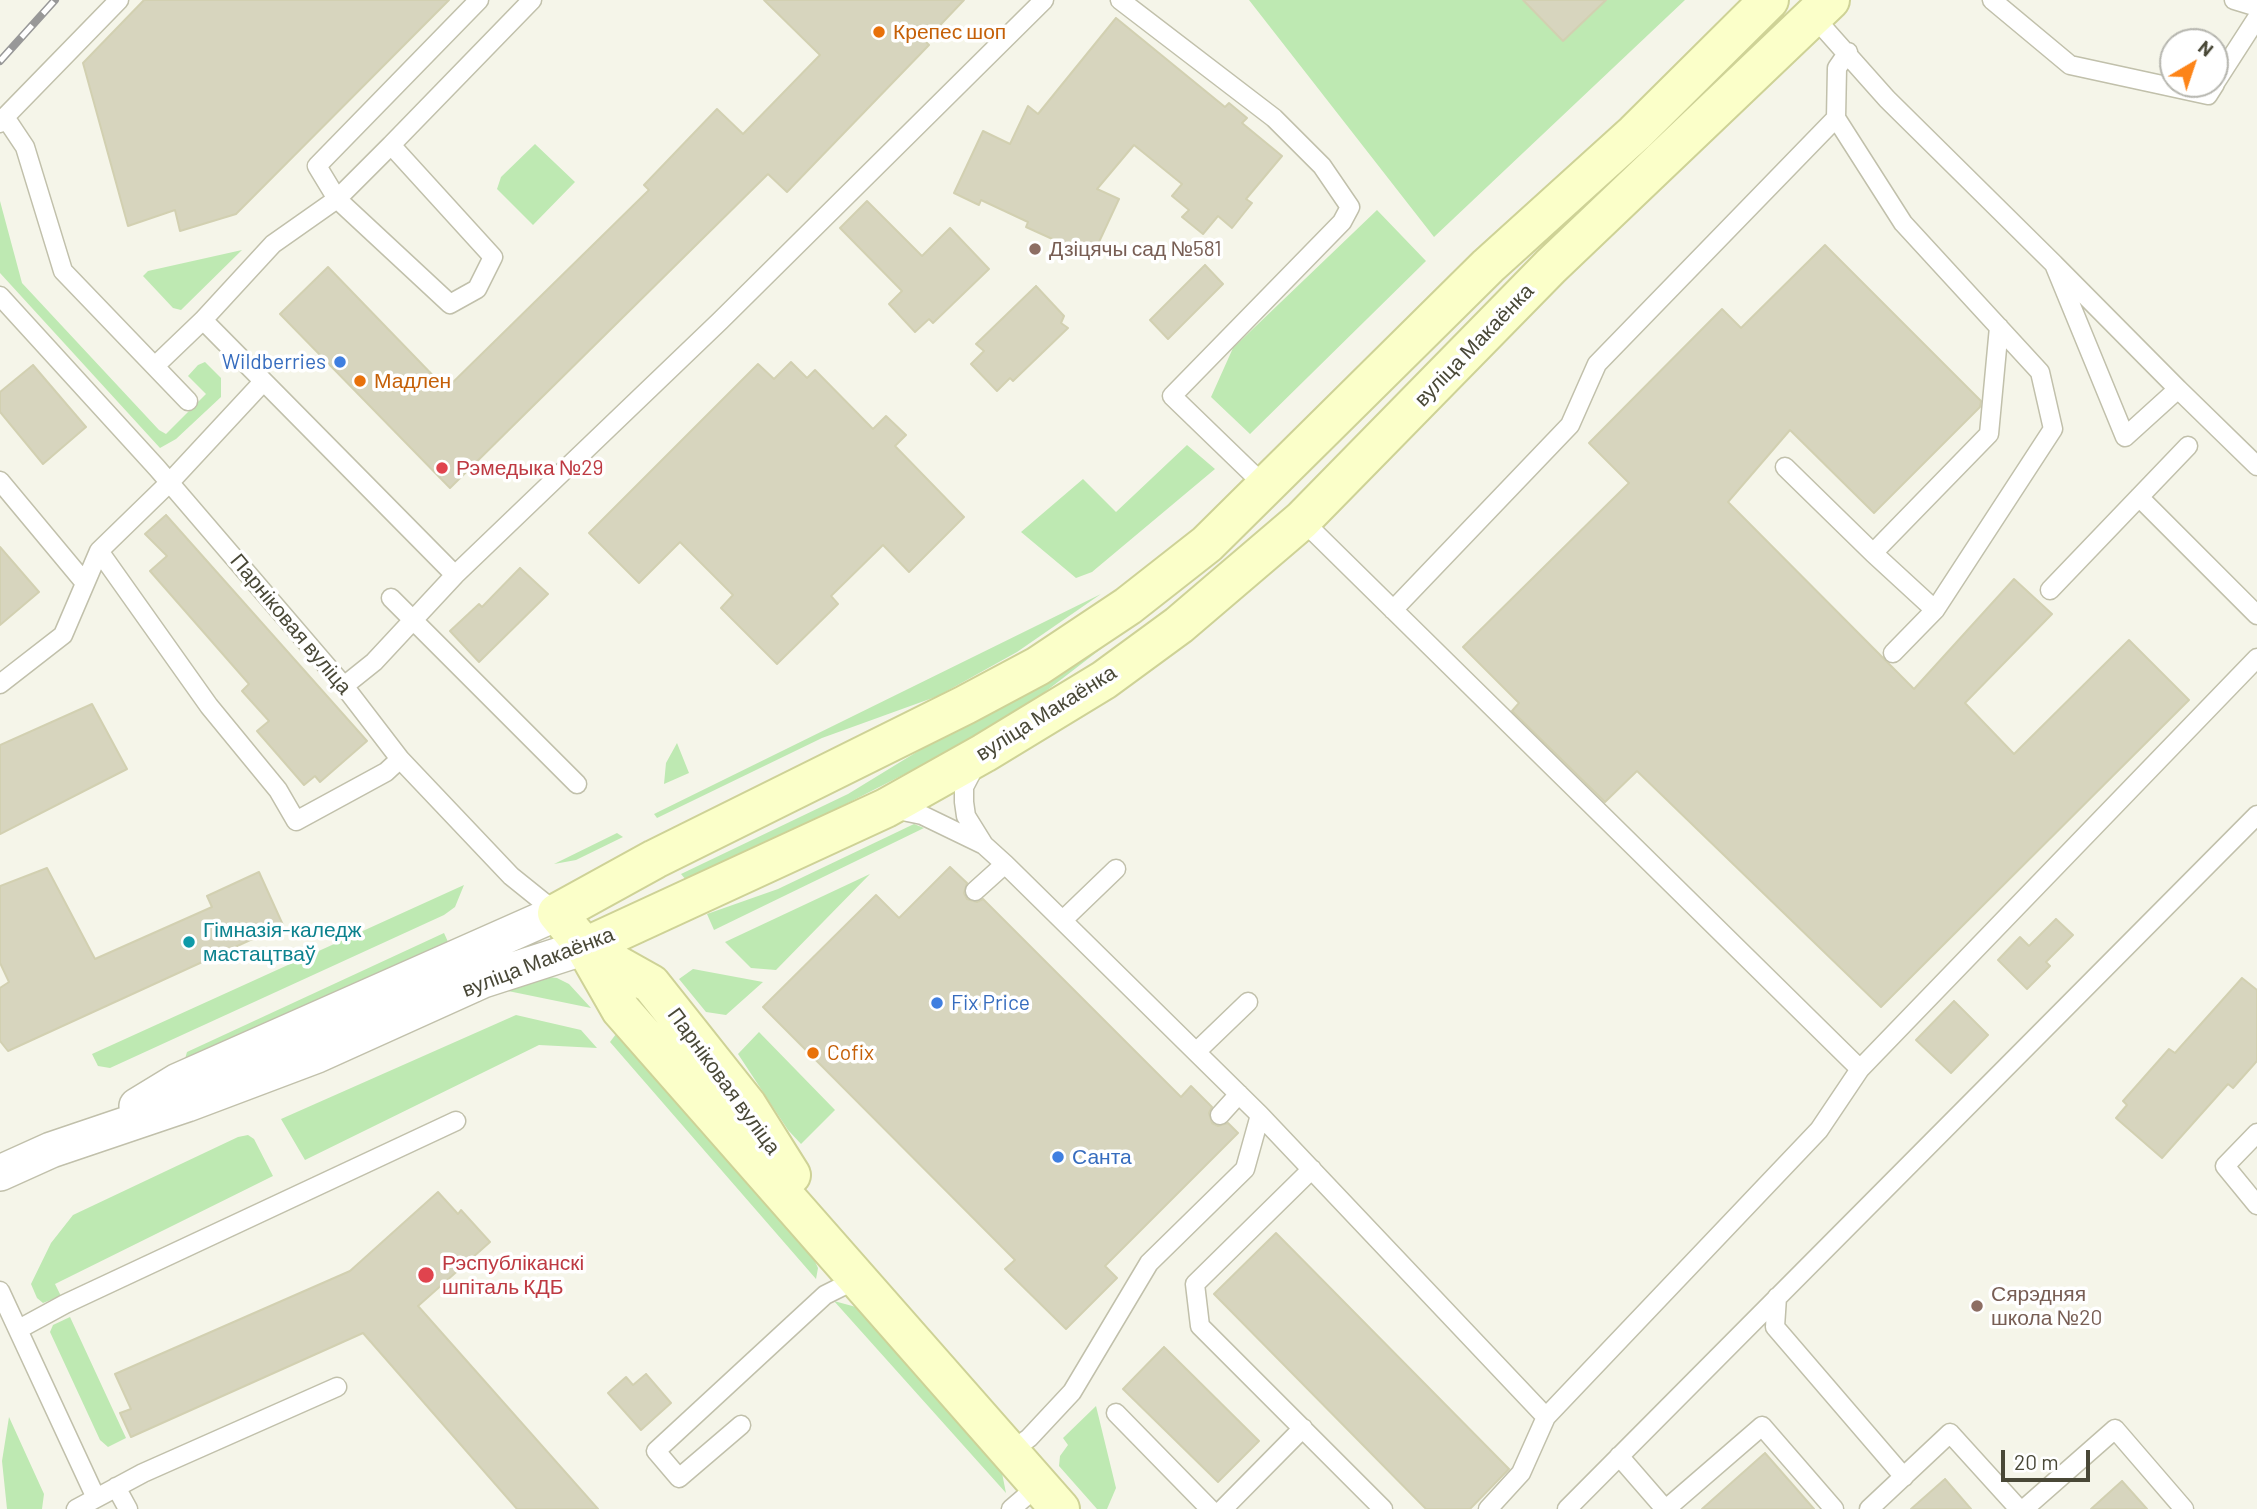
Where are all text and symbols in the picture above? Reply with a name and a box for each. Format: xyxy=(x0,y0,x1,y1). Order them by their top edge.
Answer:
place label: Крепес шоп xyxy=(893,19,1006,45)
marker: Крепес шоп xyxy=(871,24,887,40)
north arrow xyxy=(2159,28,2229,98)
text: N xyxy=(2194,35,2218,61)
place label: Дзіцячы сад №581 xyxy=(1049,236,1222,262)
marker: Дзіцячы сад №581 xyxy=(1027,241,1043,257)
street label: вуліца Макаёнка xyxy=(1409,278,1539,412)
place label: Wildberries xyxy=(222,349,326,375)
marker: Wildberries xyxy=(332,354,348,370)
place label: Мадлен xyxy=(374,368,451,394)
marker: Мадлен xyxy=(352,373,368,389)
place label: Рэмедыка №29 xyxy=(456,455,604,481)
marker: Рэмедыка №29 xyxy=(434,460,450,476)
street label: Парніковая вуліца xyxy=(225,549,357,699)
street label: вуліца Макаёнка xyxy=(971,660,1121,766)
place label: Гімназія-каледж мастацтваў xyxy=(203,917,362,967)
street label: вуліца Макаёнка xyxy=(458,921,618,1003)
marker: Гімназія-каледж мастацтваў xyxy=(181,934,197,950)
place label: Fix Price xyxy=(951,990,1030,1016)
marker: Fix Price xyxy=(929,995,945,1011)
street label: Парніковая вуліца xyxy=(662,1003,786,1159)
place label: Cofix xyxy=(827,1040,874,1066)
marker: Cofix xyxy=(805,1045,821,1061)
place label: Санта xyxy=(1072,1144,1132,1170)
marker: Санта xyxy=(1050,1149,1066,1165)
place label: Рэспубліканскі шпіталь КДБ xyxy=(442,1250,584,1300)
marker: Рэспубліканскі шпіталь КДБ xyxy=(416,1265,436,1285)
place label: Сярэдняя школа №20 xyxy=(1991,1281,2102,1331)
marker: Сярэдняя школа №20 xyxy=(1969,1298,1985,1314)
scale bar xyxy=(2005,1436,2094,1480)
text: 20 m xyxy=(2014,1449,2059,1474)

